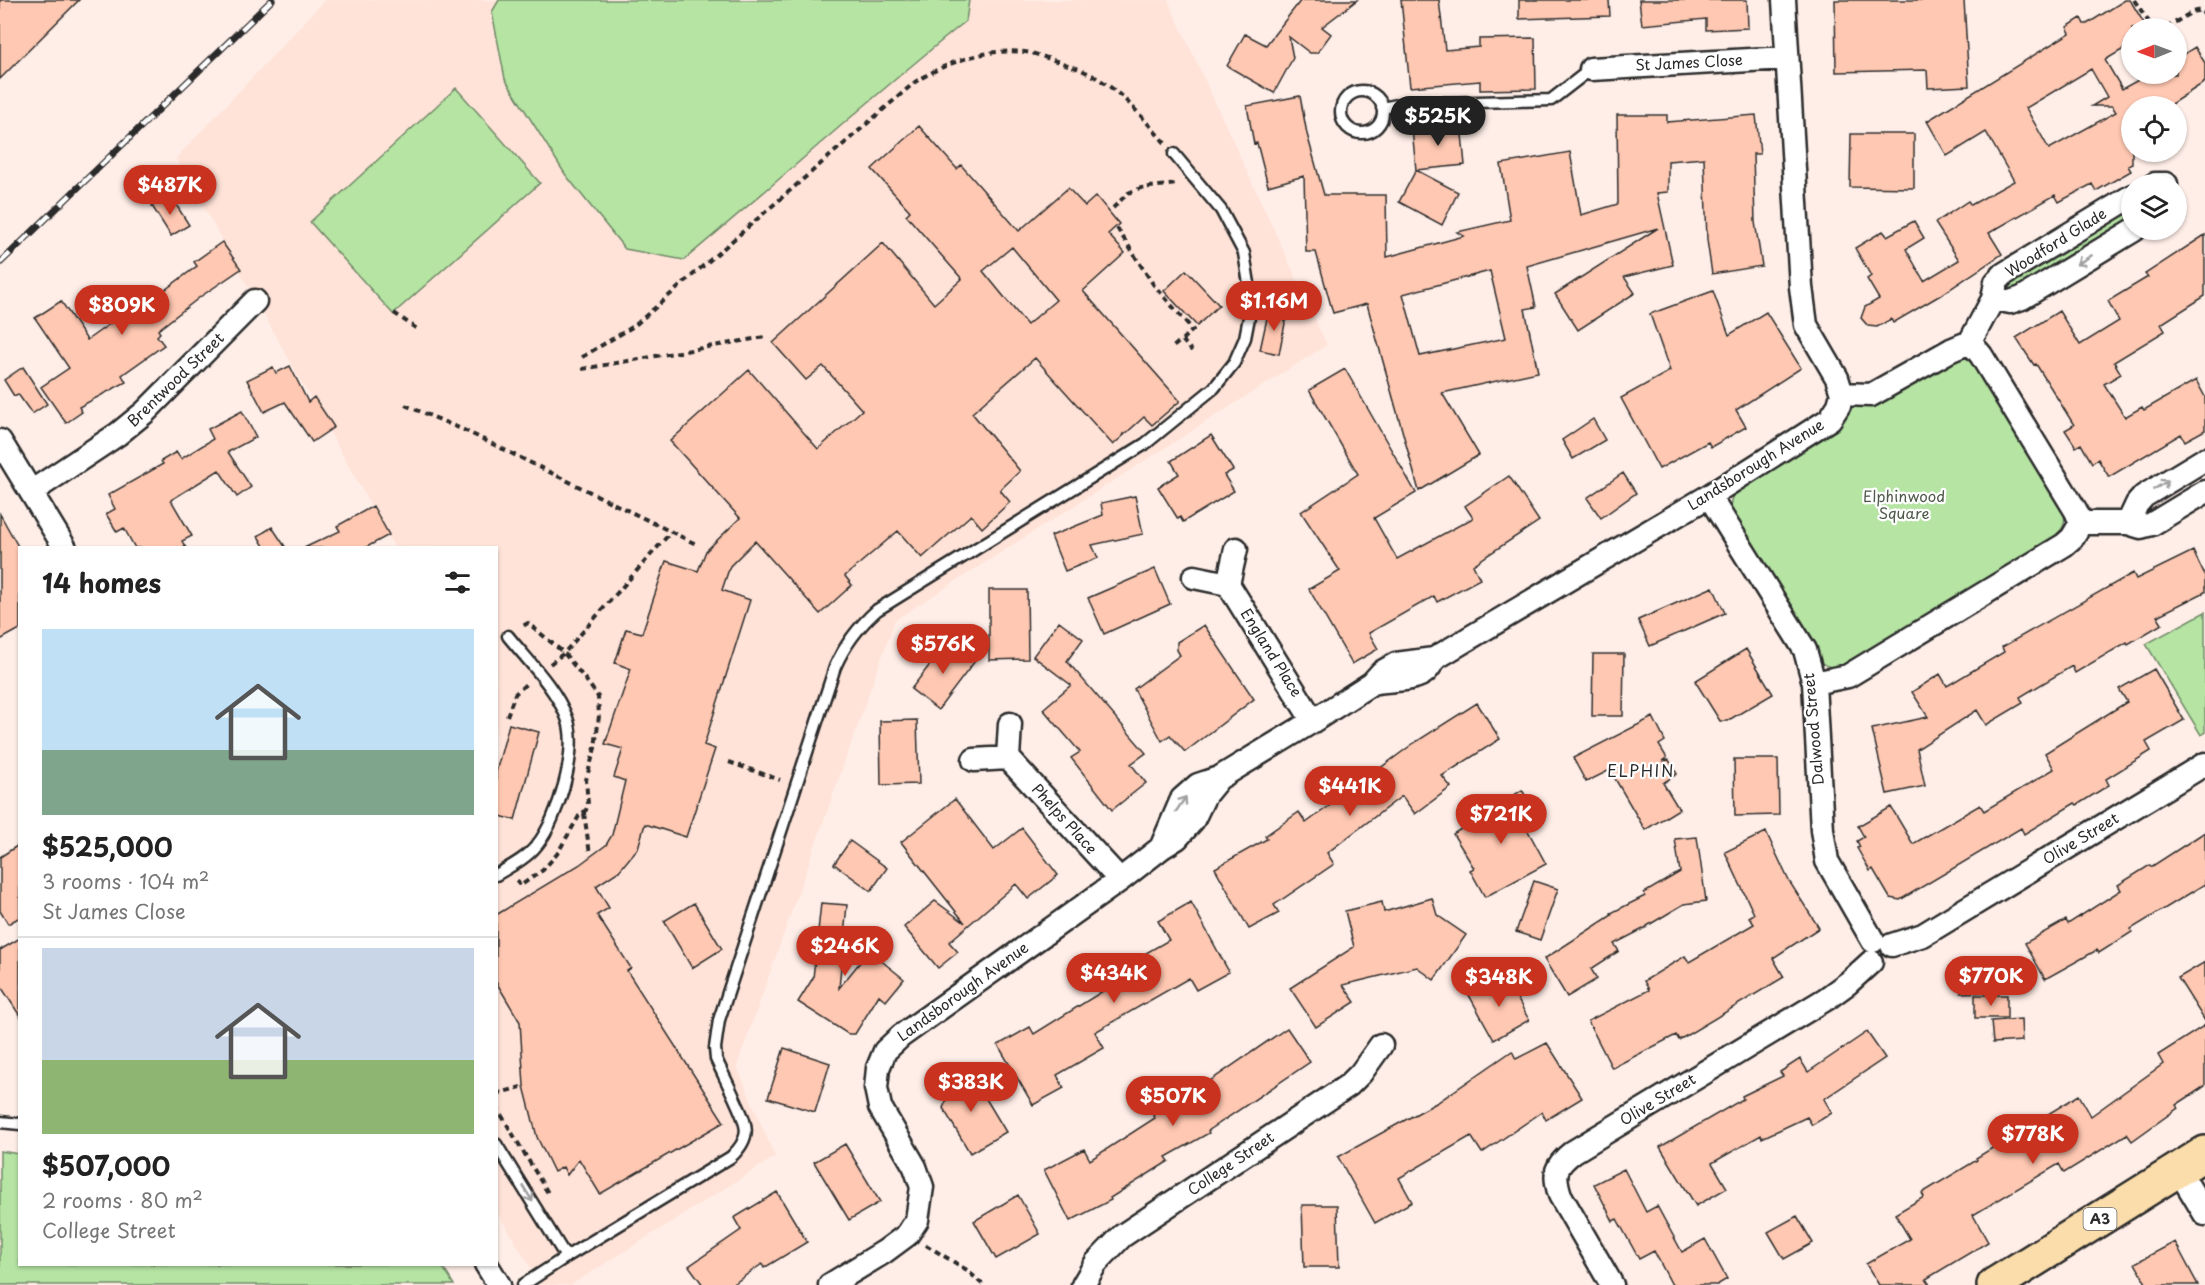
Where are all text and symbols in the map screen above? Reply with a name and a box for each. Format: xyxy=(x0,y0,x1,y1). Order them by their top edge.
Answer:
north arrow xyxy=(2121,18,2187,84)
map controls xyxy=(2121,18,2187,240)
street label: St James Close xyxy=(1635,47,1743,76)
pin: $525K xyxy=(1396,96,1480,147)
button: locate xyxy=(2121,96,2187,162)
text: $525K xyxy=(1405,100,1471,130)
pin: $487K xyxy=(128,165,212,216)
text: $487K xyxy=(137,169,203,199)
button: layers xyxy=(2121,174,2187,240)
street label: Woodford Glade xyxy=(2000,201,2110,282)
one-way arrow xyxy=(2076,254,2093,266)
pin: $1.16M xyxy=(1225,281,1323,332)
pin: $809K xyxy=(80,285,164,336)
text: $1.16M xyxy=(1240,285,1308,315)
text: $809K xyxy=(88,289,156,319)
street label: Brentwood Street xyxy=(121,326,229,431)
street label: Landsborough Avenue xyxy=(1682,412,1828,515)
one-way arrow xyxy=(2152,479,2169,491)
park label: Elphinwood Square xyxy=(1863,484,1945,524)
text: 14 homes xyxy=(42,563,161,602)
icon: filters xyxy=(441,566,474,599)
street label: England Place xyxy=(1236,603,1309,701)
pin: $576K xyxy=(901,624,985,675)
text: $576K xyxy=(911,628,975,658)
icon: home xyxy=(204,668,312,776)
street label: Dalwood Street xyxy=(1796,672,1829,786)
district label: ELPHIN xyxy=(1607,758,1675,782)
pin: $441K xyxy=(1308,766,1392,817)
text: $441K xyxy=(1318,770,1382,800)
street label: Phelps Place xyxy=(1027,778,1103,858)
pin: $721K xyxy=(1459,794,1543,845)
one-way arrow xyxy=(1174,795,1187,812)
text: $721K xyxy=(1470,798,1532,828)
street label: Olive Street xyxy=(2038,806,2123,869)
text: $525,000 xyxy=(42,827,173,866)
text: 3 rooms · 104 m² xyxy=(42,866,209,896)
text: St James Close xyxy=(42,896,186,926)
pin: $246K xyxy=(803,926,887,977)
text: $246K xyxy=(810,930,880,960)
street label: Landsborough Avenue xyxy=(892,935,1032,1046)
pin: $434K xyxy=(1072,953,1156,1004)
pin: $770K xyxy=(1949,956,2033,1007)
text: $434K xyxy=(1080,957,1148,987)
pin: $348K xyxy=(1457,957,1541,1008)
text: $770K xyxy=(1959,960,2023,990)
text: $348K xyxy=(1465,961,1533,991)
icon: home xyxy=(204,987,312,1095)
pin: $383K xyxy=(929,1062,1013,1113)
text: $383K xyxy=(938,1066,1004,1096)
street label: Olive Street xyxy=(1615,1067,1700,1130)
pin: $507K xyxy=(1131,1076,1215,1127)
text: $507K xyxy=(1140,1080,1206,1110)
pin: $778K xyxy=(1991,1114,2075,1165)
text: $778K xyxy=(2002,1118,2064,1148)
street label: College Street xyxy=(1182,1125,1278,1200)
text: $507,000 xyxy=(42,1146,170,1185)
text: 2 rooms · 80 m² xyxy=(42,1185,203,1215)
one-way arrow xyxy=(522,1185,534,1202)
road number: A3 xyxy=(2084,1208,2116,1230)
text: College Street xyxy=(42,1215,176,1245)

